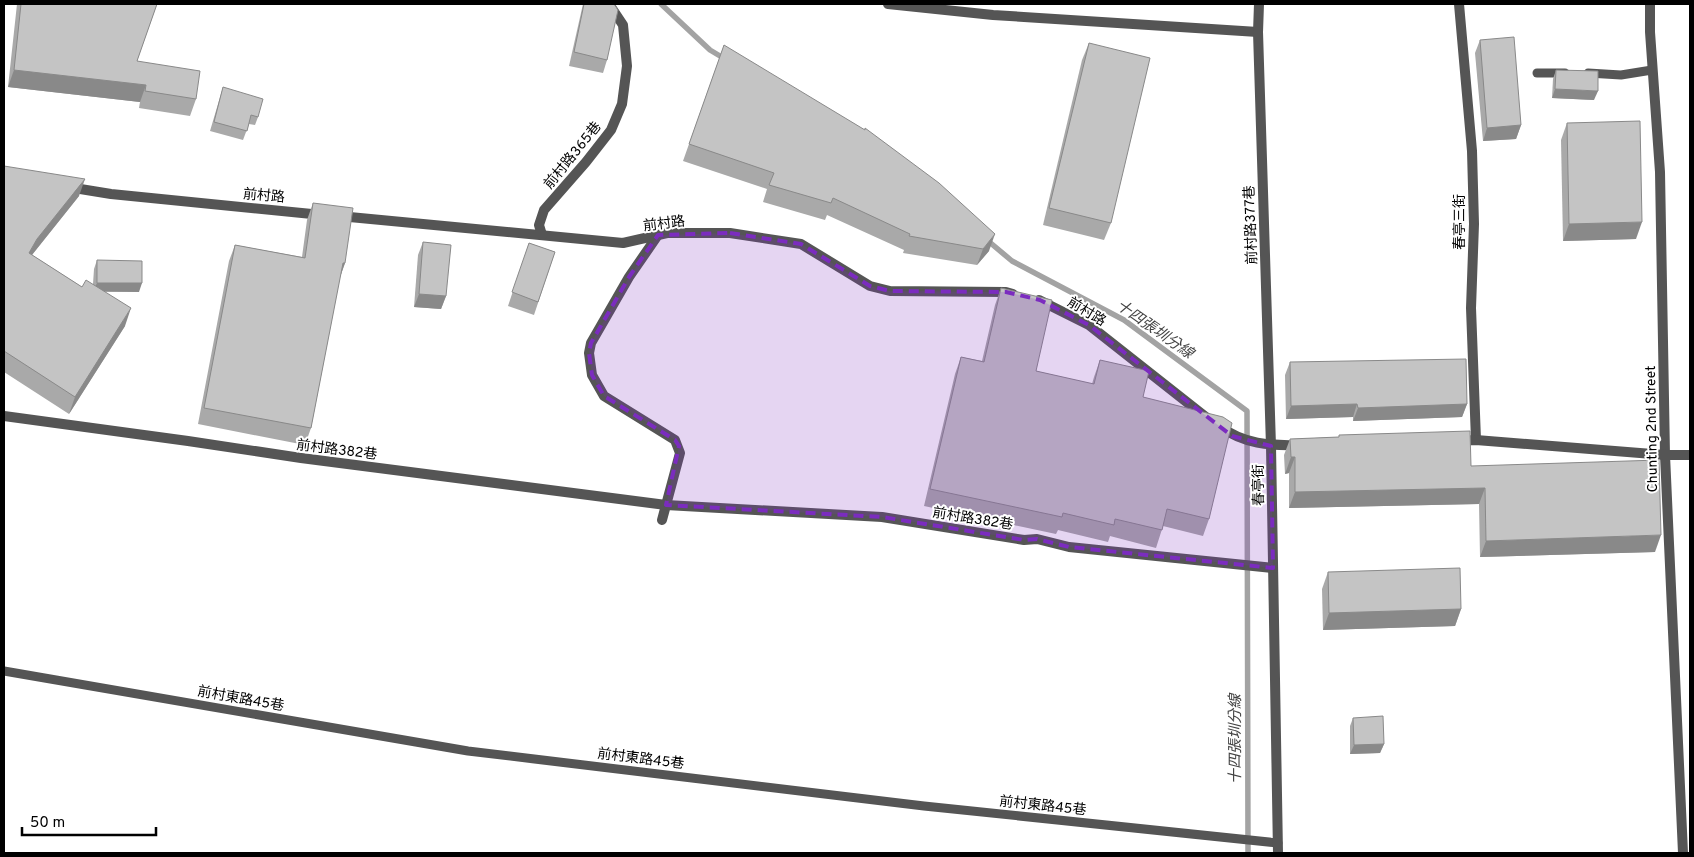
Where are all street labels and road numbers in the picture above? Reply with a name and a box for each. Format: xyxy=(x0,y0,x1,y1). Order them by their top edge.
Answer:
street label: 前村路365巷 xyxy=(540,118,605,193)
street label: 前村路 xyxy=(242,185,286,207)
street label: 前村路377巷 xyxy=(1241,185,1261,265)
street label: 春亭三街 xyxy=(1452,194,1469,250)
street label: 前村路 xyxy=(642,213,686,235)
street label: 前村路 xyxy=(1064,293,1109,330)
street label: Chunting 2nd Street xyxy=(1643,365,1662,493)
street label: 前村路382巷 xyxy=(295,436,378,464)
street label: 春亭街 xyxy=(1251,464,1268,506)
street label: 前村路382巷 xyxy=(931,504,1014,534)
street label: 前村東路45巷 xyxy=(196,683,285,715)
street label: 前村東路45巷 xyxy=(596,745,685,773)
street label: 前村東路45巷 xyxy=(998,792,1087,820)

